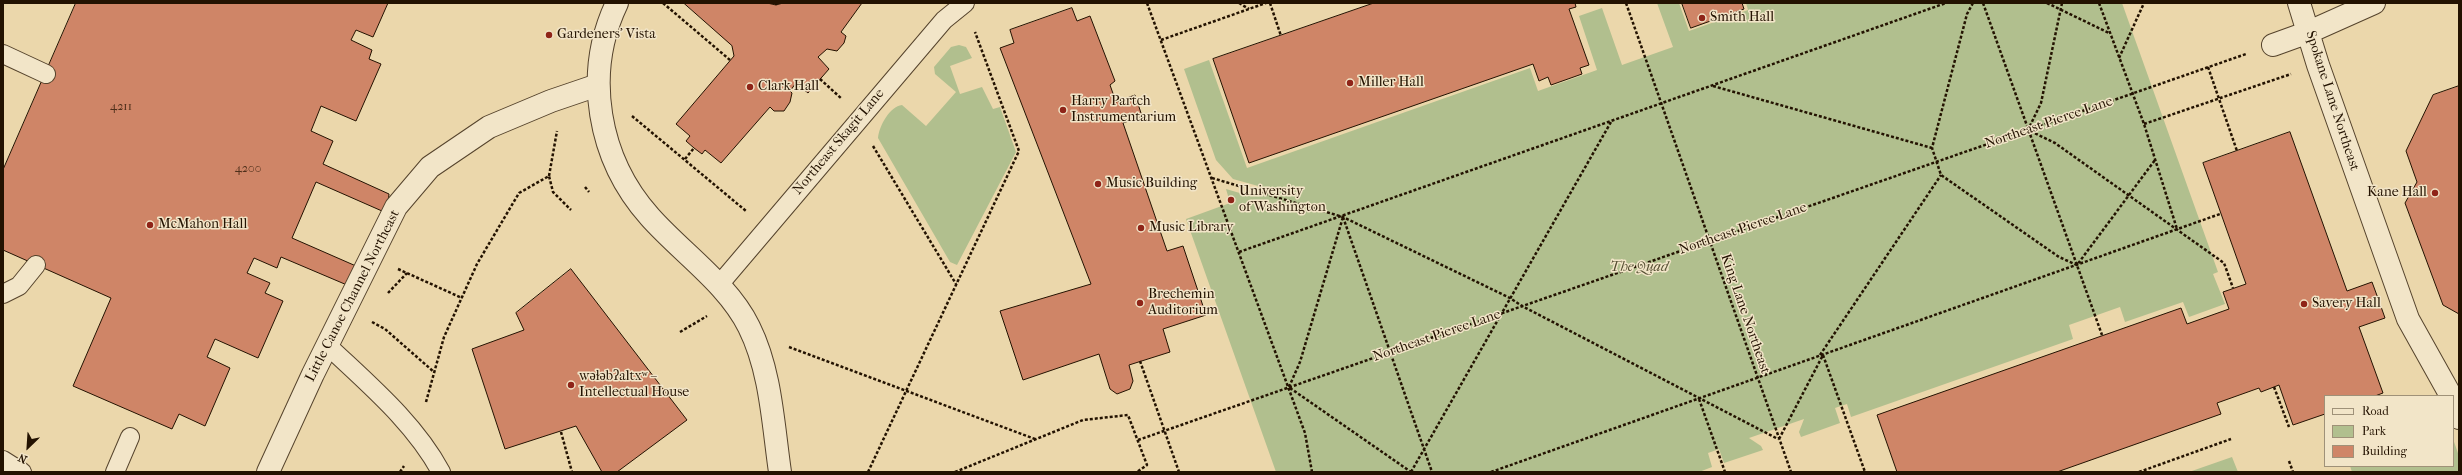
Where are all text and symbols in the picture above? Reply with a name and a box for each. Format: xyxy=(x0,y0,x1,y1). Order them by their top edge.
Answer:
place label: Smith Hall xyxy=(1710,10,1774,26)
marker: Smith Hall xyxy=(1697,13,1707,23)
place label: Gardeners' Vista xyxy=(557,27,656,43)
street label: Spokane Lane Northeast xyxy=(2301,29,2363,173)
marker: Gardeners' Vista xyxy=(544,30,554,40)
place label: Miller Hall xyxy=(1358,75,1424,91)
marker: Miller Hall xyxy=(1345,78,1355,88)
place label: Clark Hall xyxy=(758,79,819,95)
marker: Clark Hall xyxy=(745,82,755,92)
street label: Northeast Skagit Lane xyxy=(790,86,888,198)
street label: Northeast Pierce Lane xyxy=(1983,93,2115,153)
place label: Harry Partch Instrumentarium xyxy=(1071,94,1176,126)
house number: 4211 xyxy=(110,100,132,114)
marker: Harry Partch Instrumentarium xyxy=(1058,105,1068,115)
house number: 4200 xyxy=(235,162,261,176)
place label: Music Building xyxy=(1106,176,1197,192)
marker: Music Building xyxy=(1093,179,1103,189)
place label: University of Washington xyxy=(1239,184,1326,216)
place label: Kane Hall xyxy=(2367,185,2427,201)
marker: Kane Hall xyxy=(2430,188,2440,198)
marker: University of Washington xyxy=(1226,195,1236,205)
street label: Northeast Pierce Lane xyxy=(1677,199,1809,259)
street label: Little Canoe Channel Northeast xyxy=(302,207,404,385)
place label: McMahon Hall xyxy=(158,217,247,233)
marker: McMahon Hall xyxy=(145,220,155,230)
place label: Music Library xyxy=(1149,220,1233,236)
marker: Music Library xyxy=(1136,223,1146,233)
street label: King Lane Northeast xyxy=(1717,252,1773,376)
park label: The Quad xyxy=(1610,260,1668,276)
place label: Brechemin Auditorium xyxy=(1148,287,1218,320)
place label: Savery Hall xyxy=(2312,296,2381,312)
marker: Brechemin Auditorium xyxy=(1135,298,1145,308)
marker: Savery Hall xyxy=(2299,299,2309,309)
street label: Northeast Pierce Lane xyxy=(1371,306,1503,366)
place label: wǝɫǝbʔaltxʷ – Intellectual House xyxy=(579,369,689,402)
marker: wǝɫǝbʔaltxʷ – Intellectual House xyxy=(566,380,576,390)
legend xyxy=(2324,395,2454,467)
text: Road xyxy=(2362,404,2389,418)
text: Park xyxy=(2362,424,2386,438)
north arrow xyxy=(8,427,48,467)
text: Building xyxy=(2362,444,2407,458)
text: N xyxy=(16,451,29,466)

